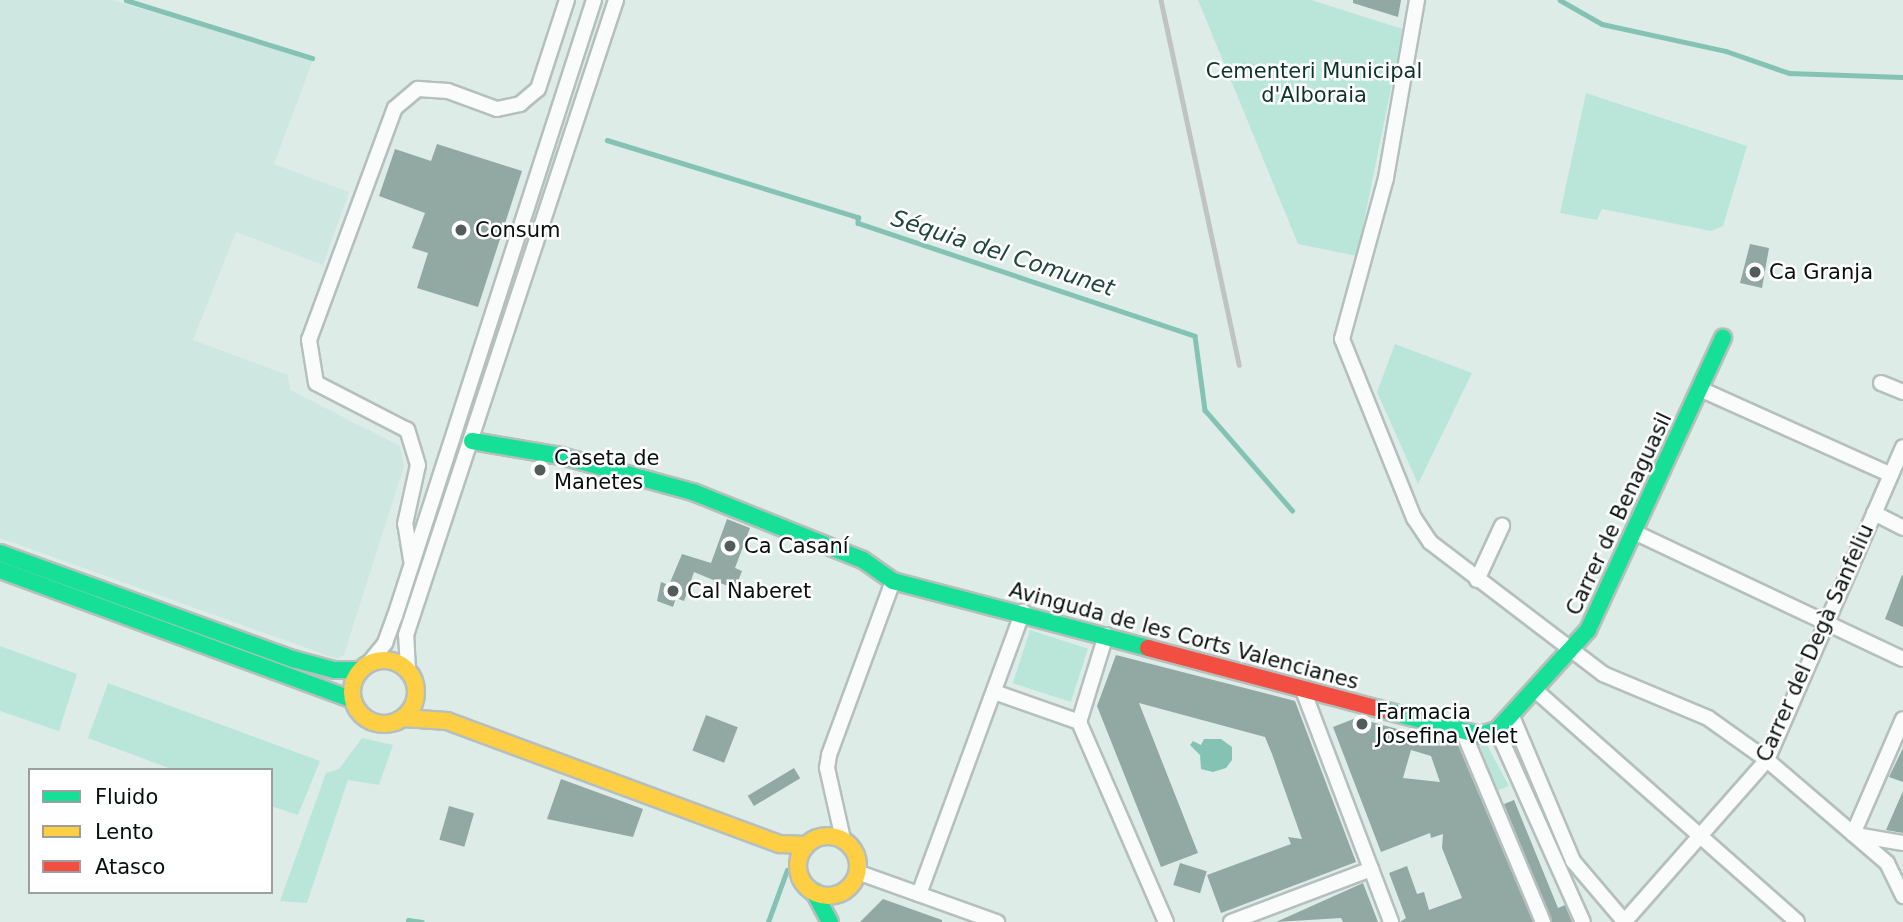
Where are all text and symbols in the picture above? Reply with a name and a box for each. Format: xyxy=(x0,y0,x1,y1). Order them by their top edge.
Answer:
park label: Cementeri Municipal d'Alboraia xyxy=(1206,58,1422,108)
water label: Séquia del Comunet xyxy=(888,204,1118,302)
place label: Consum xyxy=(475,217,561,243)
marker: Consum xyxy=(453,222,469,238)
place label: Ca Granja xyxy=(1769,259,1873,285)
marker: Ca Granja xyxy=(1747,264,1763,280)
street label: Carrer de Benaguasil xyxy=(1561,409,1677,619)
place label: Caseta de Manetes xyxy=(554,445,659,495)
marker: Caseta de Manetes xyxy=(532,462,548,478)
street label: Carrer del Degà Sanfeliu xyxy=(1751,520,1879,766)
place label: Ca Casaní xyxy=(744,533,849,559)
marker: Ca Casaní xyxy=(722,538,738,554)
street label: Avinguda de les Corts Valencianes xyxy=(1007,577,1361,695)
place label: Cal Naberet xyxy=(687,578,811,604)
marker: Cal Naberet xyxy=(665,583,681,599)
place label: Farmacia Josefina Velet xyxy=(1376,699,1518,749)
marker: Farmacia Josefina Velet xyxy=(1354,716,1370,732)
legend xyxy=(28,768,273,894)
text: Fluido xyxy=(95,785,158,809)
text: Lento xyxy=(95,820,154,844)
text: Atasco xyxy=(95,855,165,879)

